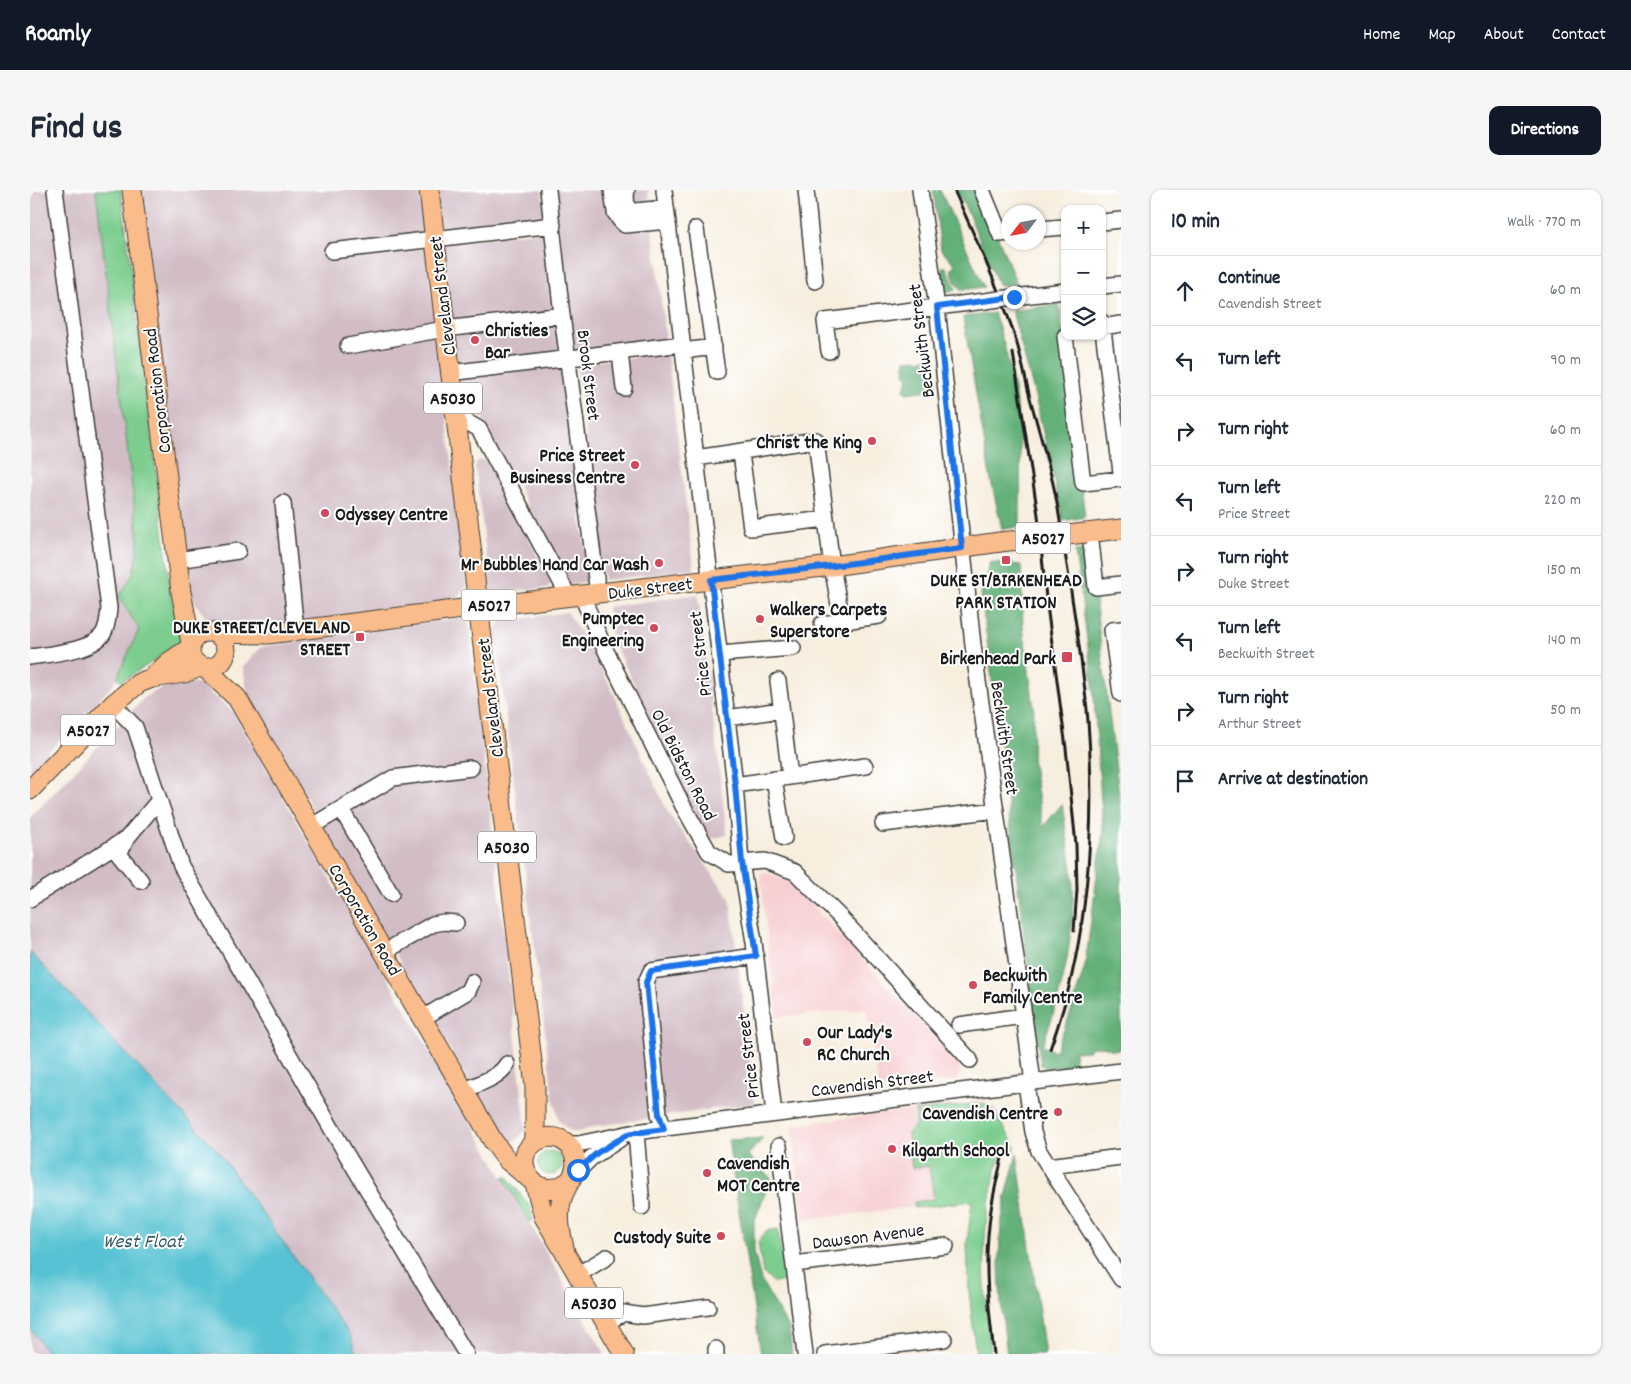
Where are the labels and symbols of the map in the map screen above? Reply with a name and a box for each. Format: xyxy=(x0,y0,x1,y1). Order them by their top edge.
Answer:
north arrow xyxy=(1001,205,1046,250)
street label: Cleveland Street xyxy=(424,234,465,357)
street label: Beckwith Street xyxy=(903,282,944,399)
route end xyxy=(1003,286,1026,309)
place label: Christies Bar xyxy=(485,319,548,368)
street label: Corporation Road xyxy=(138,327,181,455)
street label: Brook Street xyxy=(568,328,605,422)
marker: Christies Bar xyxy=(469,334,481,346)
road number: A5030 xyxy=(424,382,482,414)
place label: Christ the King xyxy=(756,431,862,458)
marker: Christ the King xyxy=(866,435,878,447)
place label: Price Street Business Centre xyxy=(510,444,625,493)
marker: Price Street Business Centre xyxy=(629,459,641,471)
place label: Odyssey Centre xyxy=(335,503,448,530)
marker: Odyssey Centre xyxy=(319,507,331,519)
road number: A5027 xyxy=(1016,522,1070,553)
place label: Mr Bubbles Hand Car Wash xyxy=(461,553,649,580)
marker: DUKE ST/BIRKENHEAD PARK STATION xyxy=(1000,554,1012,566)
marker: Mr Bubbles Hand Car Wash xyxy=(653,557,665,569)
place label: DUKE ST/BIRKENHEAD PARK STATION xyxy=(930,569,1082,618)
street label: Duke Street xyxy=(607,572,694,609)
road number: A5027 xyxy=(462,590,516,620)
place label: Walkers Carpets Superstore xyxy=(770,598,887,647)
place label: Pumptec Engineering xyxy=(562,607,644,656)
street label: Price Street xyxy=(684,609,721,698)
marker: Walkers Carpets Superstore xyxy=(754,613,766,625)
place label: DUKE STREET/CLEVELAND STREET xyxy=(173,616,350,665)
marker: Pumptec Engineering xyxy=(648,622,660,634)
marker: DUKE STREET/CLEVELAND STREET xyxy=(354,631,366,643)
street label: Cleveland Street xyxy=(472,636,513,759)
place label: Birkenhead Park xyxy=(940,647,1056,674)
marker: Birkenhead Park xyxy=(1060,650,1074,664)
street label: Beckwith Street xyxy=(981,680,1024,797)
street label: Old Bidston Road xyxy=(642,705,722,826)
road number: A5027 xyxy=(60,714,116,746)
road number: A5030 xyxy=(478,832,536,862)
street label: Corporation Road xyxy=(320,860,406,982)
place label: Beckwith Family Centre xyxy=(983,964,1082,1013)
marker: Beckwith Family Centre xyxy=(967,979,979,991)
street label: Price Street xyxy=(732,1011,769,1100)
place label: Our Lady's RC Church xyxy=(817,1021,893,1070)
marker: Our Lady's RC Church xyxy=(801,1036,813,1048)
street label: Cavendish Street xyxy=(810,1065,935,1106)
place label: Cavendish Centre xyxy=(922,1102,1048,1129)
marker: Cavendish Centre xyxy=(1052,1106,1064,1118)
place label: Kilgarth School xyxy=(902,1139,1010,1166)
marker: Kilgarth School xyxy=(886,1143,898,1155)
place label: Cavendish MOT Centre xyxy=(717,1152,800,1201)
route start xyxy=(567,1159,590,1182)
marker: Cavendish MOT Centre xyxy=(701,1167,713,1179)
street label: Dawson Avenue xyxy=(811,1218,926,1259)
place label: Custody Suite xyxy=(614,1226,711,1253)
water label: West Float xyxy=(103,1229,185,1257)
marker: Custody Suite xyxy=(715,1230,727,1242)
road number: A5030 xyxy=(565,1288,623,1318)

